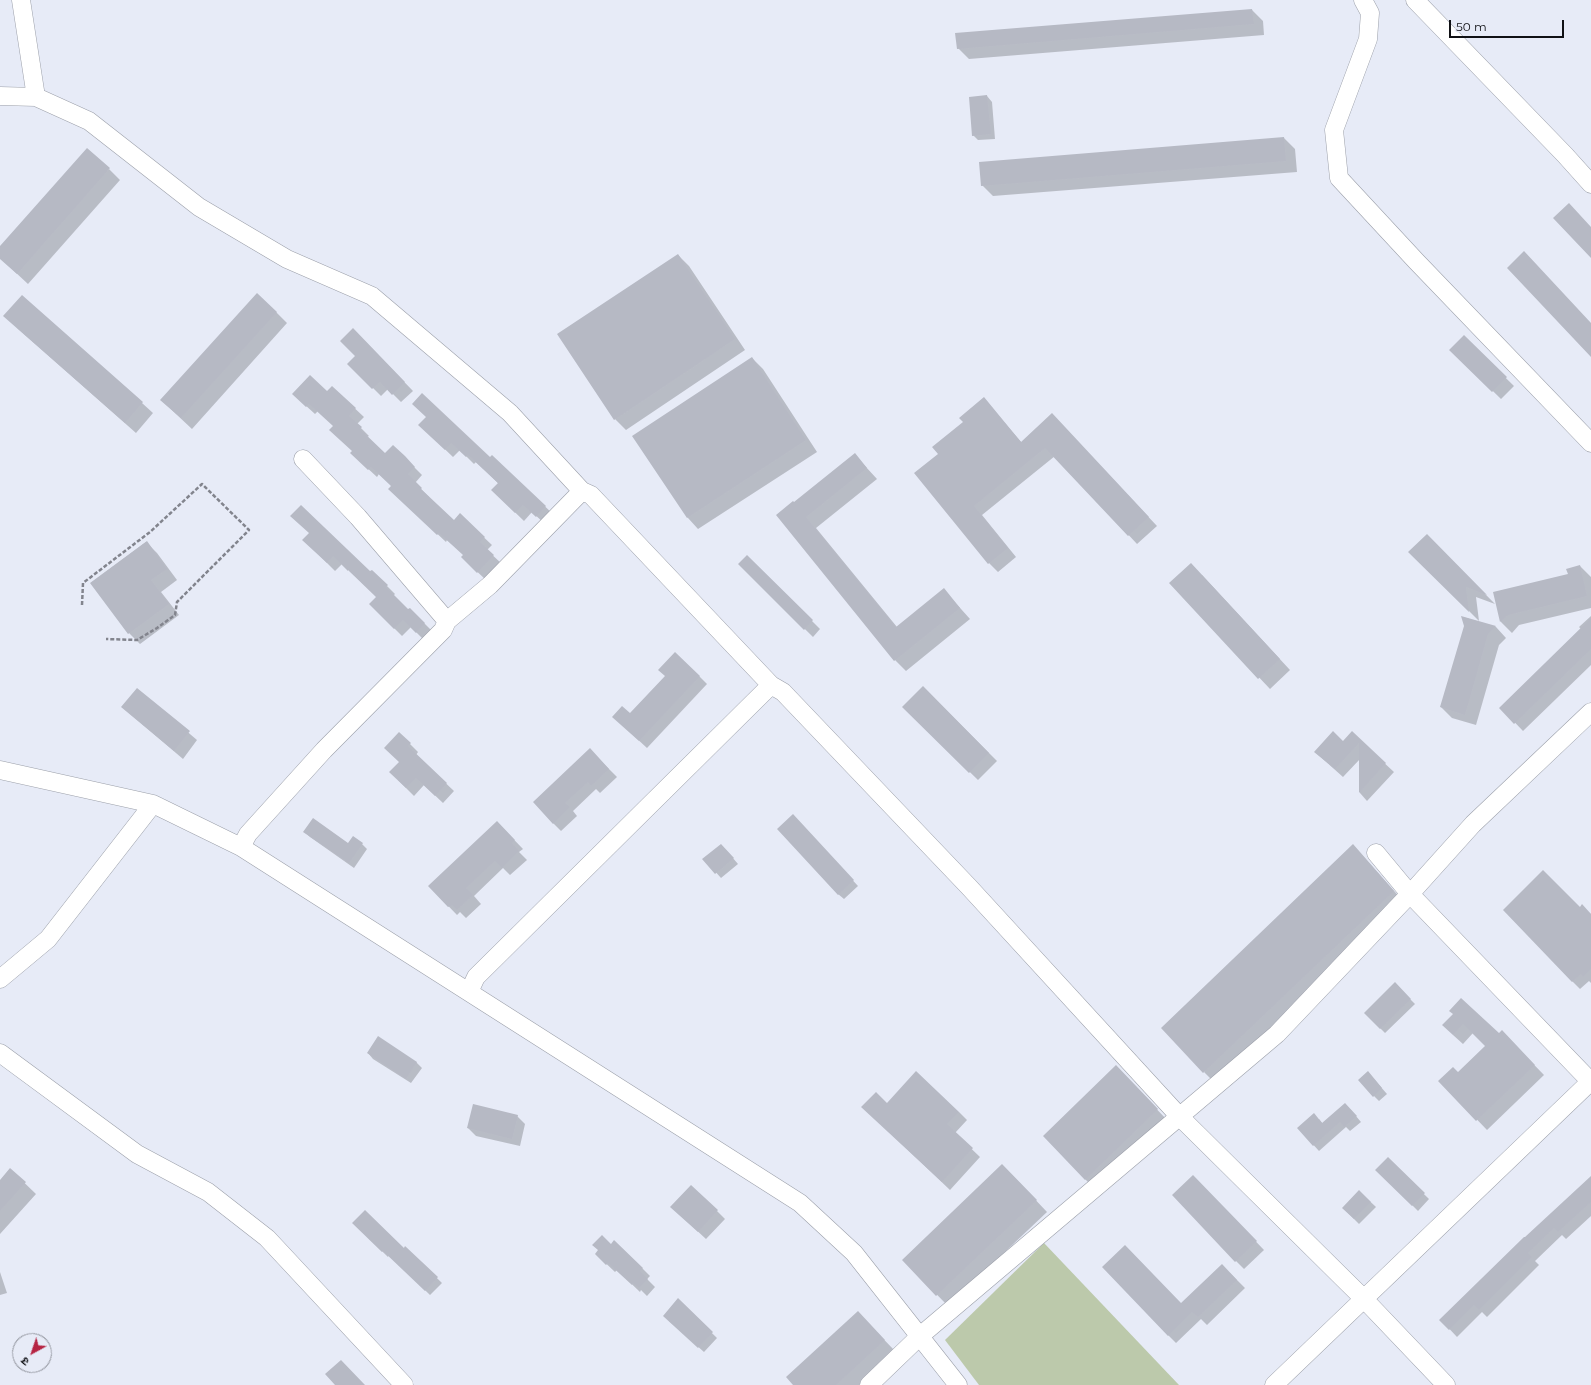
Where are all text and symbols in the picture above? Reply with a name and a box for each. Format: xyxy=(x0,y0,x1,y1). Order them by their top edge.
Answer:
scale bar xyxy=(1451,12,1566,38)
text: 50 m xyxy=(1456,19,1487,34)
north arrow xyxy=(12,1333,52,1373)
text: उ xyxy=(18,1354,32,1369)

